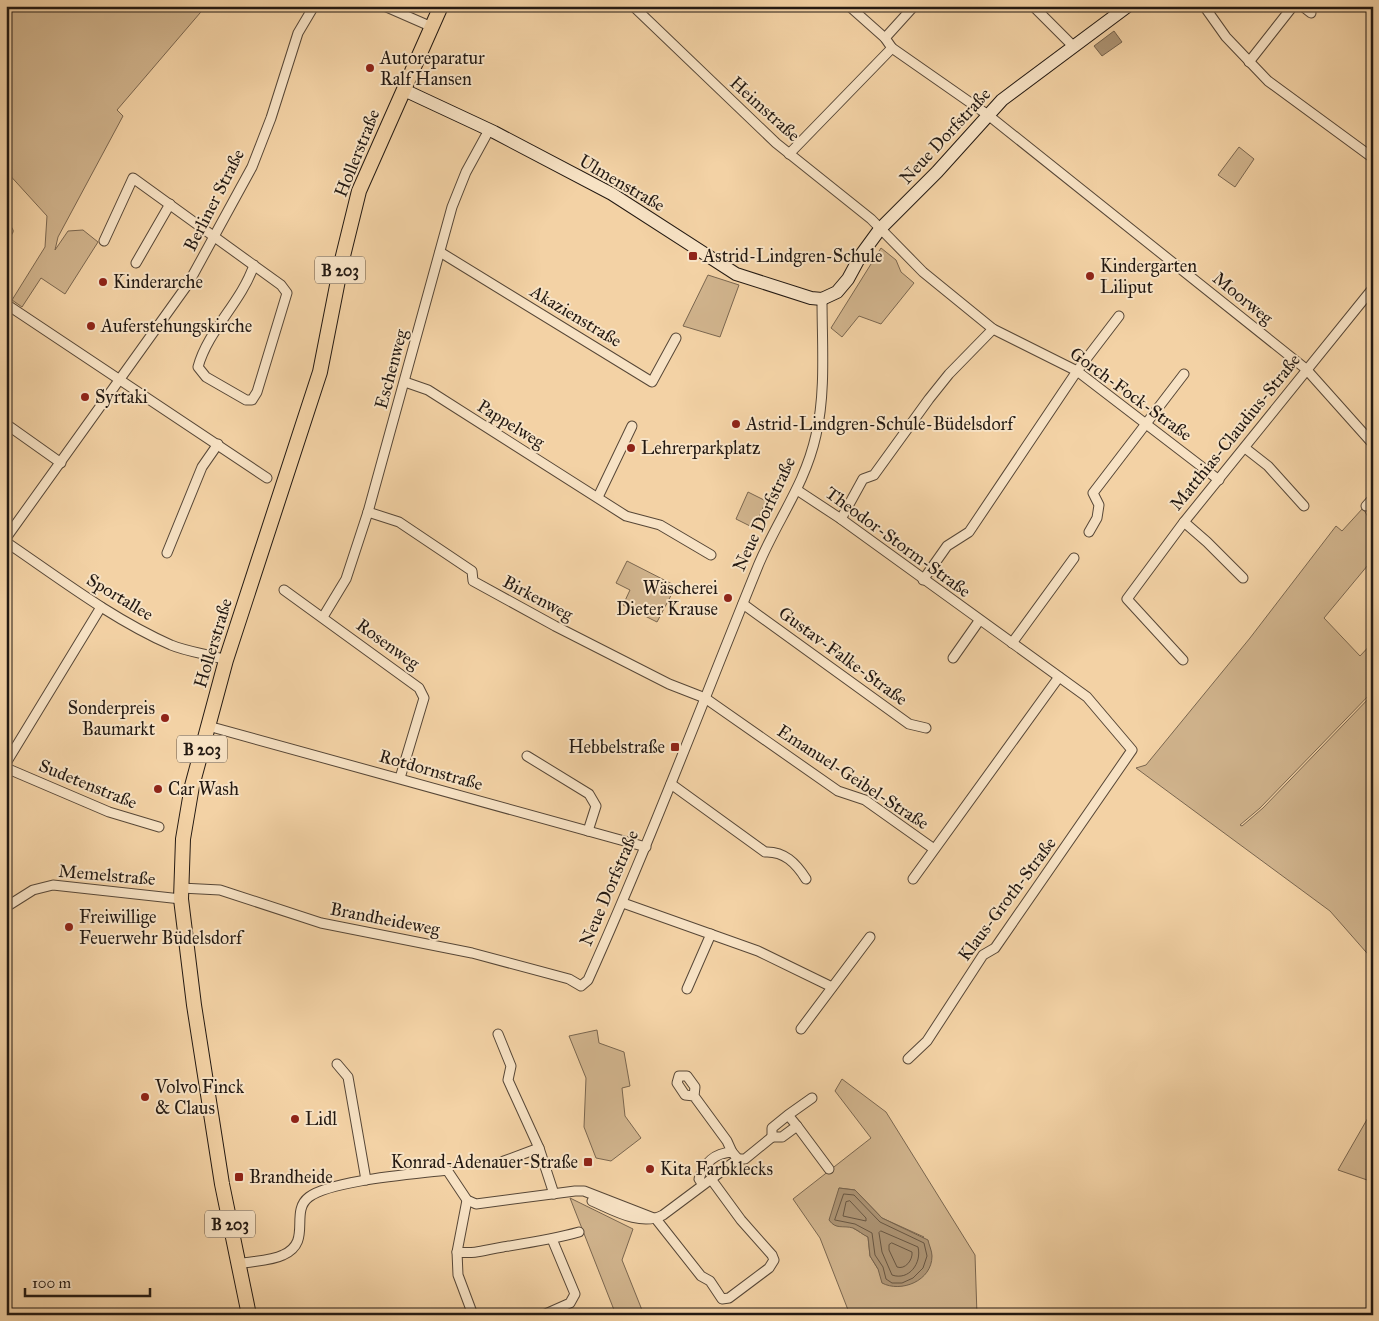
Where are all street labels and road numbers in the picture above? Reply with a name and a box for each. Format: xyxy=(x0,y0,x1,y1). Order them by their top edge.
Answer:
street label: Heimstraße xyxy=(725,72,805,146)
street label: Neue Dorfstraße xyxy=(895,83,995,189)
street label: Hollerstraße xyxy=(329,106,385,200)
street label: Berliner Straße xyxy=(179,145,249,255)
street label: Ulmenstraße xyxy=(575,150,669,216)
road number: B 203 xyxy=(315,256,365,284)
street label: Moorweg xyxy=(1208,267,1278,330)
street label: Akazienstraße xyxy=(525,280,626,352)
street label: Eschenweg xyxy=(370,326,413,412)
street label: Gorch-Fock-Straße xyxy=(1066,342,1196,446)
street label: Matthias-Claudius-Straße xyxy=(1165,349,1305,515)
street label: Pappelweg xyxy=(473,395,549,454)
street label: Neue Dorfstraße xyxy=(728,453,800,575)
street label: Theodor-Storm-Straße xyxy=(821,482,975,602)
street label: Sportallee xyxy=(83,569,157,625)
street label: Birkenweg xyxy=(499,570,577,627)
street label: Hollerstraße xyxy=(189,596,237,690)
street label: Gustav-Falke-Straße xyxy=(774,602,912,710)
street label: Rosenweg xyxy=(351,614,424,675)
street label: Emanuel-Geibel-Straße xyxy=(773,720,933,834)
road number: B 203 xyxy=(177,736,227,762)
street label: Rotdornstraße xyxy=(377,745,485,795)
street label: Sudetenstraße xyxy=(36,754,140,814)
street label: Neue Dorfstraße xyxy=(575,827,643,949)
street label: Klaus-Groth-Straße xyxy=(953,833,1061,965)
street label: Memelstraße xyxy=(58,860,156,890)
street label: Brandheideweg xyxy=(328,898,442,942)
road number: B 203 xyxy=(205,1210,255,1238)

